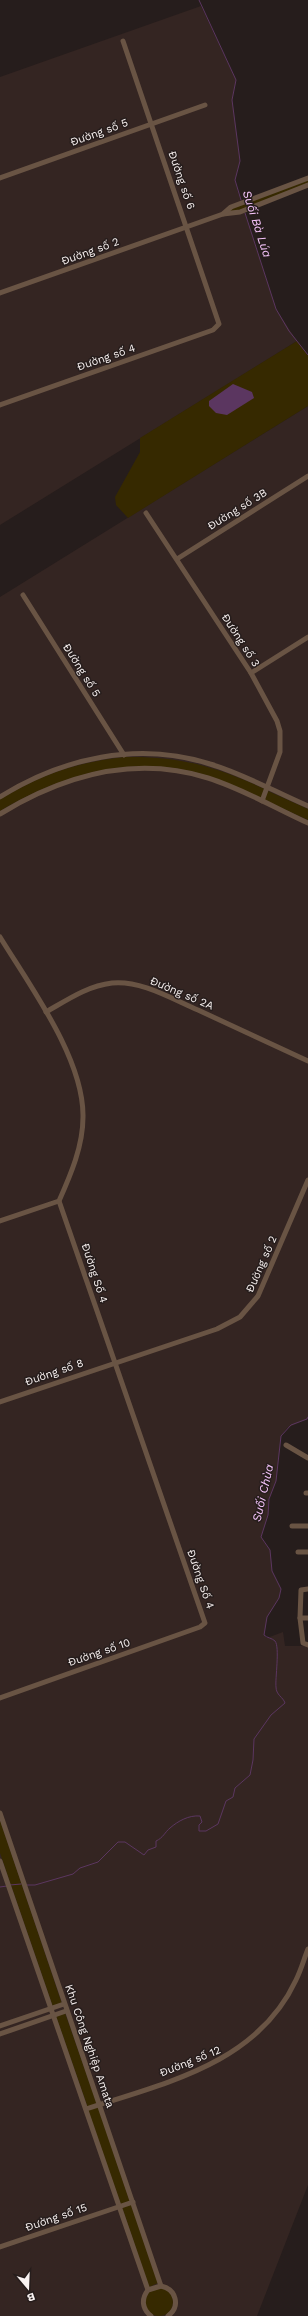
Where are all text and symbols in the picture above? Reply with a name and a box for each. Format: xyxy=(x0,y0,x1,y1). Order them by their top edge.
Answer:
street label: Đường số 5 xyxy=(69,116,130,149)
street label: Đường số 6 xyxy=(165,149,198,211)
water label: Suối Bà Lúa xyxy=(240,189,275,260)
street label: Đường số 2 xyxy=(60,235,121,268)
street label: Đường số 4 xyxy=(75,341,137,374)
street label: Đường số 3B xyxy=(205,486,269,533)
street label: Đường số 3 xyxy=(219,611,262,669)
street label: Đường số 5 xyxy=(60,641,103,699)
street label: Đường số 2A xyxy=(148,974,216,1013)
street label: Đường số 2 xyxy=(243,1234,280,1294)
street label: Đường Số 4 xyxy=(79,1242,110,1305)
street label: Đường số 8 xyxy=(23,1356,85,1389)
water label: Suối Chùa xyxy=(250,1462,277,1523)
street label: Đường Số 4 xyxy=(184,1548,217,1611)
street label: Đường số 10 xyxy=(66,1636,132,1669)
street label: Khu Công Nghiệp Amata xyxy=(62,1983,117,2110)
street label: Đường số 12 xyxy=(158,2043,223,2080)
street label: Đường số 15 xyxy=(24,2201,89,2234)
north arrow xyxy=(8,2268,48,2308)
text: B xyxy=(25,2290,37,2305)

